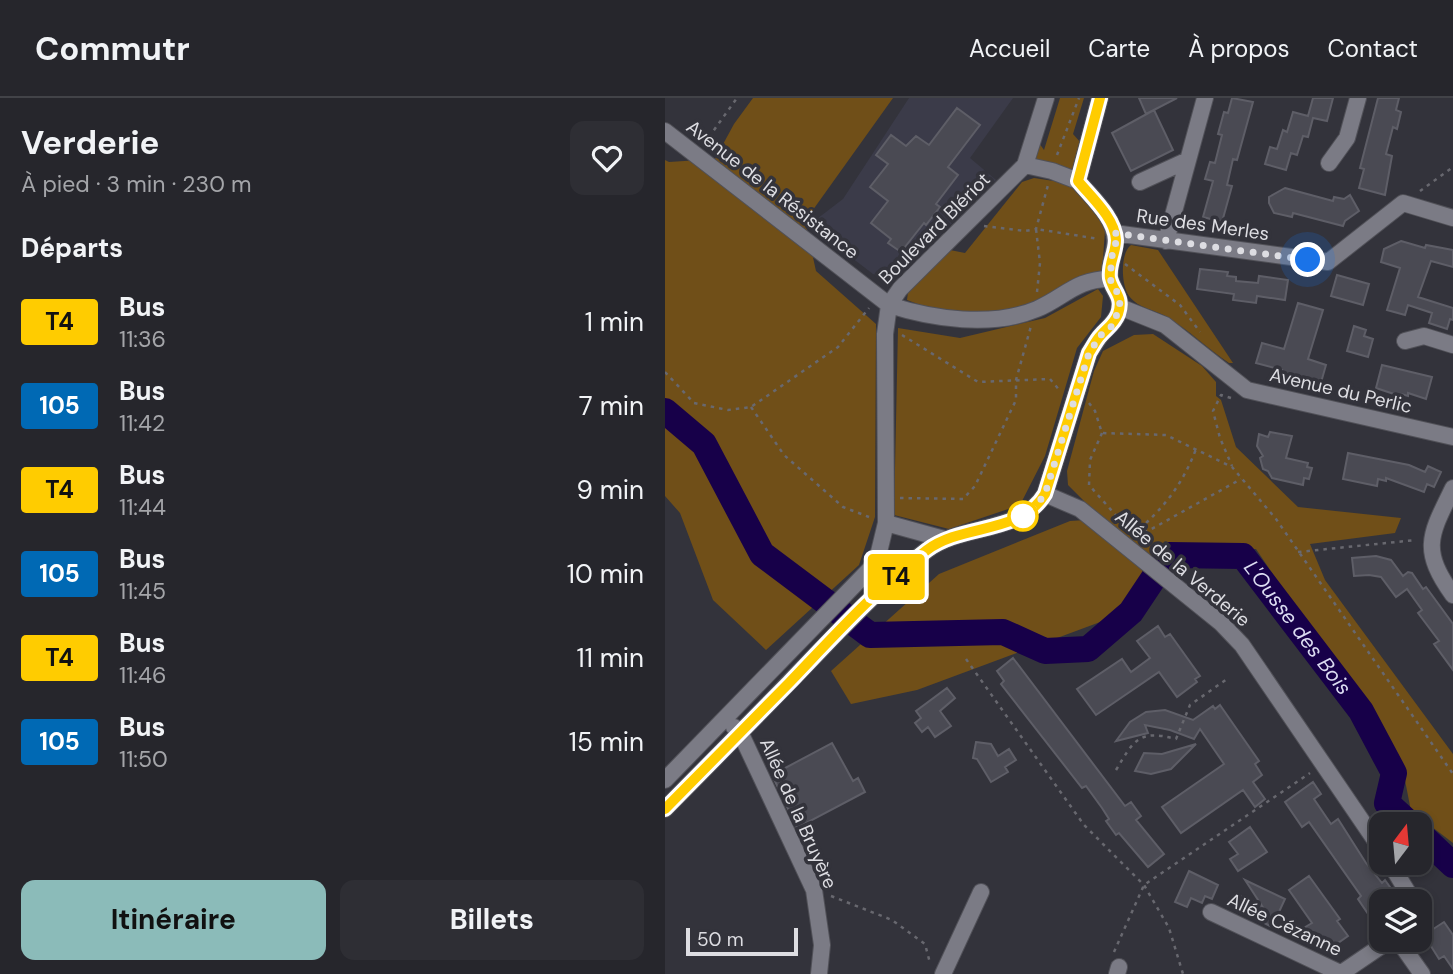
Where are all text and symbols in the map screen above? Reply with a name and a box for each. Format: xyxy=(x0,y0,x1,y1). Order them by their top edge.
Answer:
text: Commutr xyxy=(35,27,190,70)
text: Accueil xyxy=(969,33,1050,64)
text: Carte xyxy=(1088,33,1150,64)
text: À propos xyxy=(1188,33,1290,64)
text: Contact xyxy=(1328,33,1418,64)
street label: Avenue de la Résistance xyxy=(681,114,864,265)
text: Verderie xyxy=(21,121,159,164)
button: heart xyxy=(570,121,644,195)
street label: Boulevard Blériot xyxy=(873,167,996,290)
text: À pied · 3 min · 230 m xyxy=(21,169,251,199)
street label: Rue des Merles xyxy=(1135,203,1271,246)
text: Départs xyxy=(21,231,123,265)
your location xyxy=(1290,242,1325,277)
text: Bus xyxy=(119,290,165,324)
text: 1 min xyxy=(585,305,644,339)
text: T4 xyxy=(45,306,74,337)
text: 11:36 xyxy=(119,324,166,354)
street label: Avenue du Perlic xyxy=(1267,362,1415,419)
text: Bus xyxy=(119,374,165,408)
text: 7 min xyxy=(579,389,644,423)
text: 105 xyxy=(39,390,80,421)
text: 11:42 xyxy=(119,408,165,438)
text: Bus xyxy=(119,458,165,492)
text: 9 min xyxy=(576,473,644,507)
text: T4 xyxy=(45,474,74,505)
text: 11:44 xyxy=(119,492,166,522)
unlabelled marker xyxy=(1008,501,1038,531)
street label: Allée de la Verderie xyxy=(1110,504,1255,632)
text: Bus xyxy=(119,542,165,576)
line badge: T4 xyxy=(865,554,927,600)
water label: L'Ousse des Bois xyxy=(1237,555,1358,701)
text: 10 min xyxy=(567,557,644,591)
text: 105 xyxy=(39,558,80,589)
text: T4 xyxy=(882,561,910,592)
text: 11:45 xyxy=(119,576,166,606)
text: Bus xyxy=(119,626,165,660)
text: 11 min xyxy=(577,641,644,675)
text: T4 xyxy=(45,642,74,673)
text: 11:46 xyxy=(119,660,166,690)
text: Bus xyxy=(119,710,165,744)
text: 15 min xyxy=(569,725,644,759)
text: 105 xyxy=(39,726,80,757)
street label: Allée de la Bruyère xyxy=(754,734,843,892)
text: 11:50 xyxy=(119,744,168,774)
north arrow xyxy=(1369,812,1431,875)
map controls xyxy=(1369,812,1432,952)
button: Itinéraire xyxy=(21,880,326,960)
button: Billets xyxy=(340,880,644,960)
street label: Allée Cézanne xyxy=(1223,887,1346,962)
button: layers xyxy=(1369,889,1432,952)
scale bar xyxy=(686,925,798,957)
text: 50 m xyxy=(697,927,744,952)

